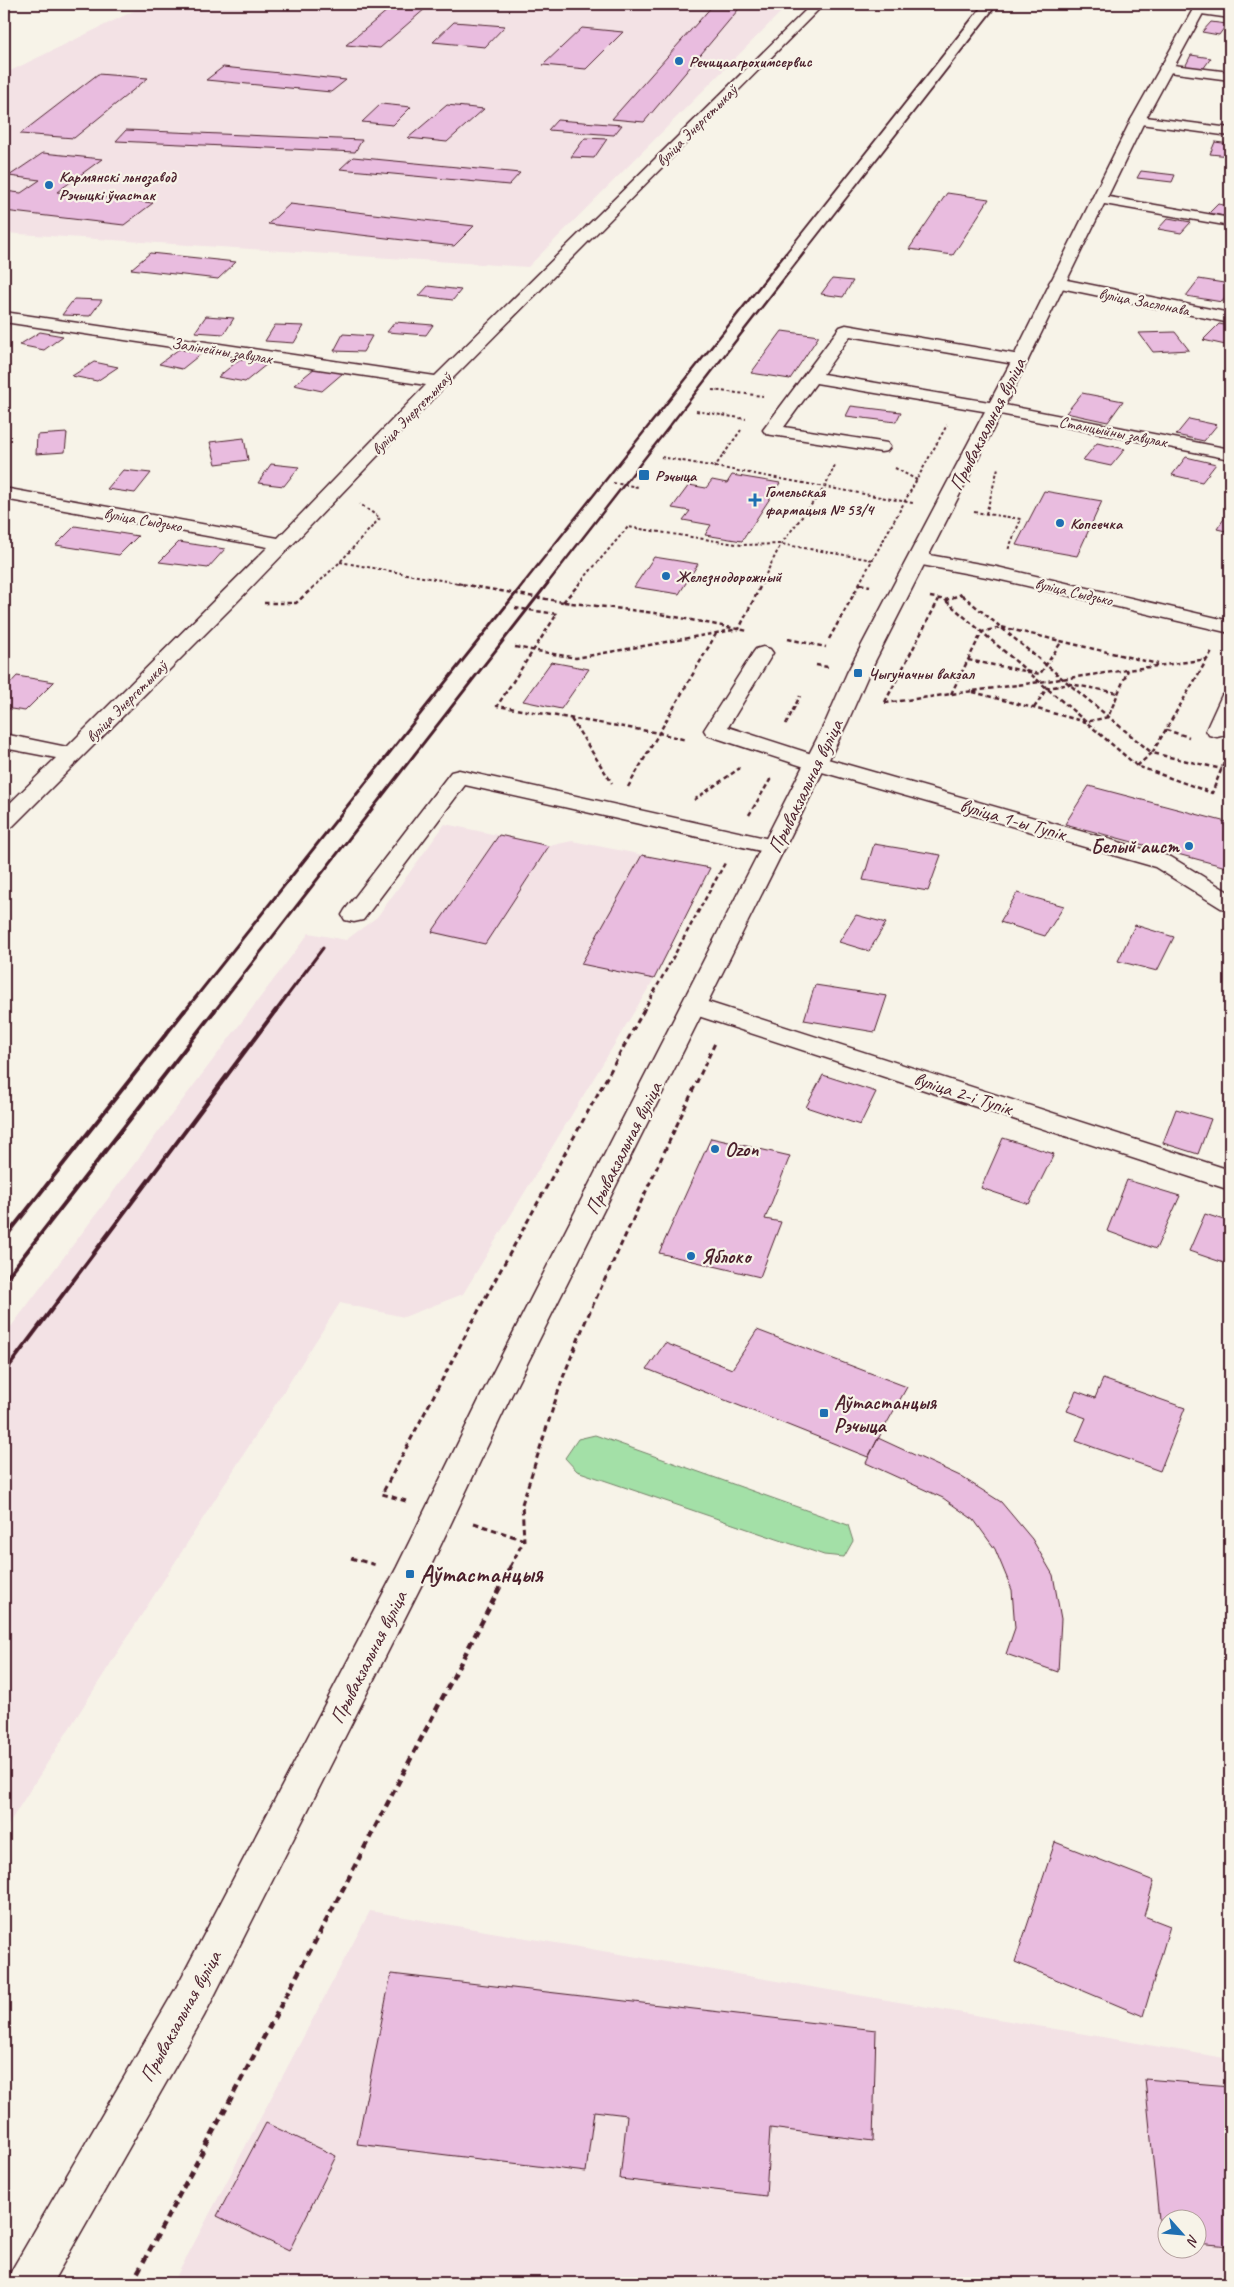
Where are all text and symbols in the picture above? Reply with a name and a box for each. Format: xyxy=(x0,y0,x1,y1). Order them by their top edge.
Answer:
place label: Речицаагрохимсервис xyxy=(689,52,813,72)
marker: Речицаагрохимсервис xyxy=(673,55,685,67)
street label: вуліца Энергетыкаў xyxy=(652,80,743,171)
place label: Кармянскі льнозавод Рэчыцкі ўчастак xyxy=(59,167,178,205)
marker: Кармянскі льнозавод Рэчыцкі ўчастак xyxy=(43,179,55,191)
street label: вуліца Заслонава xyxy=(1097,283,1192,321)
street label: Залінейны завулак xyxy=(170,333,275,369)
street label: Прывакзальная вуліца xyxy=(943,353,1032,495)
street label: вуліца Энергетыкаў xyxy=(367,367,457,459)
street label: Станцыйны завулак xyxy=(1057,412,1170,453)
place label: Рэчыца xyxy=(655,466,698,486)
marker: Рэчыца xyxy=(637,468,651,482)
place label: Гомельская фармацыя № 53/4 xyxy=(765,482,875,520)
marker: Гомельская фармацыя № 53/4 xyxy=(749,494,761,506)
street label: вуліца Сыдзько xyxy=(102,503,185,537)
place label: Копеечка xyxy=(1070,514,1124,534)
marker: Копеечка xyxy=(1054,517,1066,529)
place label: Железнодорожный xyxy=(676,567,783,587)
marker: Железнодорожный xyxy=(660,570,672,582)
street label: вуліца Сыдзько xyxy=(1033,573,1116,611)
street label: вуліца Энергетыкаў xyxy=(82,656,173,747)
place label: Чыгуначны вакзал xyxy=(868,664,976,684)
marker: Чыгуначны вакзал xyxy=(852,667,864,679)
street label: Прывакзальная вуліца xyxy=(762,714,849,857)
street label: вуліца 1-ы Тупік xyxy=(957,792,1070,847)
place label: Белый аист xyxy=(1091,834,1180,859)
marker: Белый аист xyxy=(1183,840,1195,852)
street label: вуліца 2-і Тупік xyxy=(911,1066,1017,1122)
street label: Прывакзальная вуліца xyxy=(579,1077,668,1219)
place label: Ozon xyxy=(725,1137,759,1162)
marker: Ozon xyxy=(709,1143,721,1155)
place label: Яблоко xyxy=(701,1244,753,1269)
marker: Яблоко xyxy=(685,1250,697,1262)
place label: Аўтастанцыя Рэчыца xyxy=(834,1390,938,1438)
marker: Аўтастанцыя Рэчыца xyxy=(818,1407,830,1419)
place label: Аўтастанцыя xyxy=(420,1559,544,1589)
marker: Аўтастанцыя xyxy=(404,1568,416,1580)
street label: Прывакзальная вуліца xyxy=(324,1586,413,1728)
street label: Прывакзальная вуліца xyxy=(134,1945,227,2086)
north arrow xyxy=(1156,2210,1206,2260)
text: N xyxy=(1183,2232,1203,2249)

